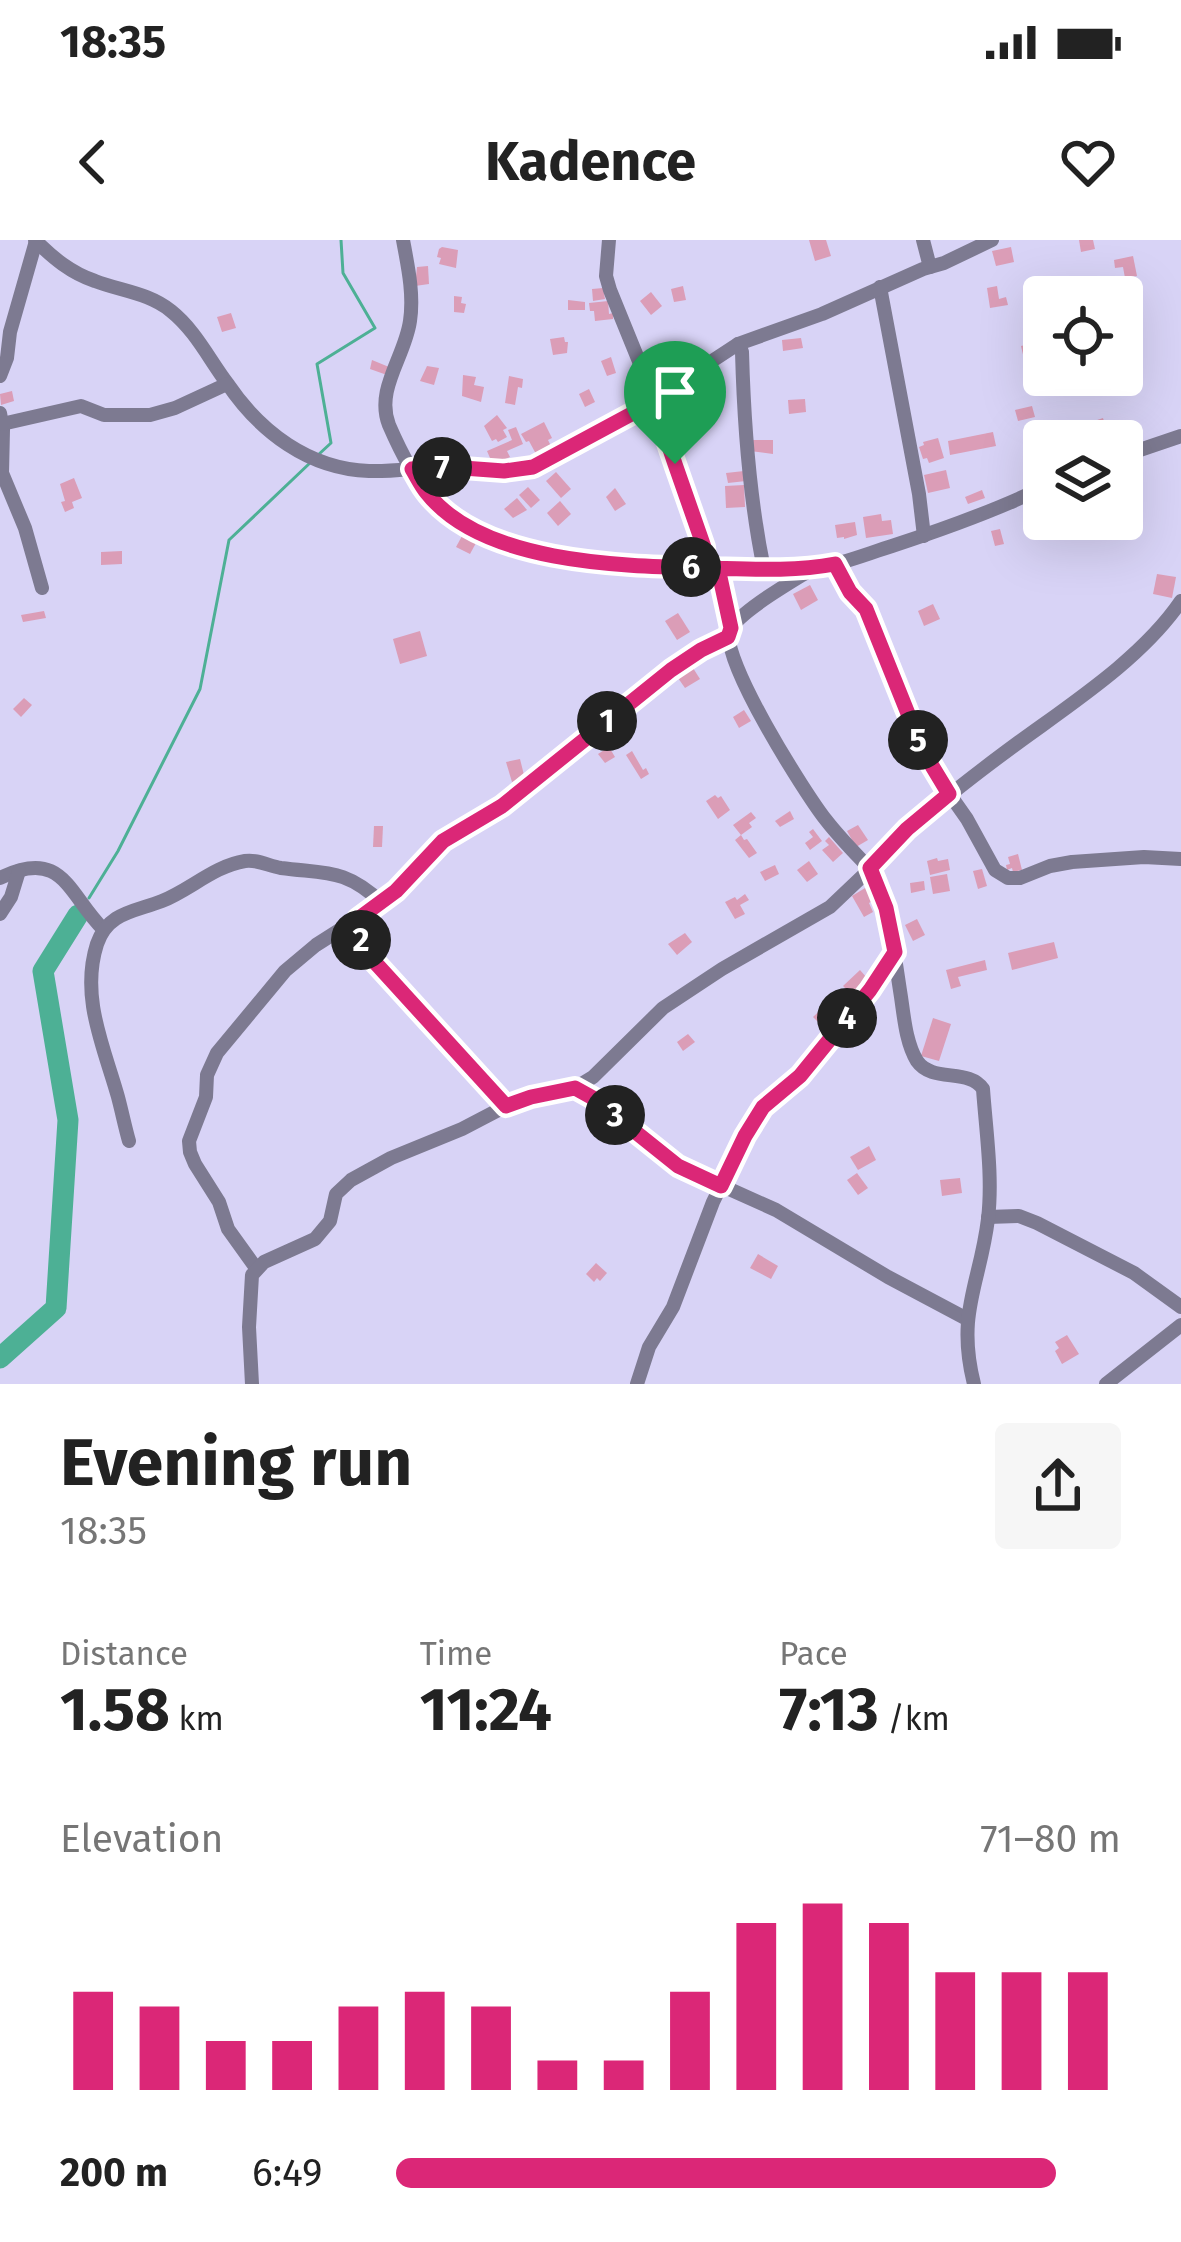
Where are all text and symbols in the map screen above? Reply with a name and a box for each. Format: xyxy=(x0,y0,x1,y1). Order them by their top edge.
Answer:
text: 18:35 xyxy=(60,15,166,69)
icon: back xyxy=(60,129,126,195)
icon: heart xyxy=(1055,129,1121,195)
text: Kadence xyxy=(485,130,696,194)
map controls xyxy=(1023,276,1143,540)
button: locate xyxy=(1023,276,1143,396)
pin xyxy=(624,341,726,464)
icon: arrive xyxy=(642,359,708,425)
button: layers xyxy=(1023,420,1143,540)
pin: 7 xyxy=(412,437,472,497)
text: 7 xyxy=(434,447,450,487)
pin: 6 xyxy=(661,537,721,597)
text: 6 xyxy=(682,547,700,587)
pin: 1 xyxy=(577,691,637,751)
text: 1 xyxy=(599,701,615,741)
pin: 5 xyxy=(888,710,948,770)
text: 5 xyxy=(909,720,927,760)
pin: 2 xyxy=(331,910,391,970)
text: 2 xyxy=(352,920,370,960)
pin: 4 xyxy=(817,988,877,1048)
text: 4 xyxy=(838,998,856,1038)
pin: 3 xyxy=(585,1085,645,1145)
text: 3 xyxy=(606,1095,624,1135)
text: Evening run xyxy=(60,1423,412,1502)
button: share xyxy=(995,1423,1121,1549)
text: 18:35 xyxy=(60,1508,147,1554)
text: Distance xyxy=(60,1634,188,1674)
text: Time xyxy=(420,1634,492,1674)
text: Pace xyxy=(779,1634,848,1674)
text: 1.58 xyxy=(60,1674,170,1746)
text: 11:24 xyxy=(420,1674,552,1746)
text: 7:13 xyxy=(779,1674,879,1746)
text: km xyxy=(170,1699,224,1739)
text: /km xyxy=(879,1699,950,1739)
text: Elevation xyxy=(60,1816,223,1862)
text: 71–80 m xyxy=(980,1816,1121,1862)
text: 200 m xyxy=(60,2150,168,2196)
text: 6:49 xyxy=(252,2150,322,2196)

